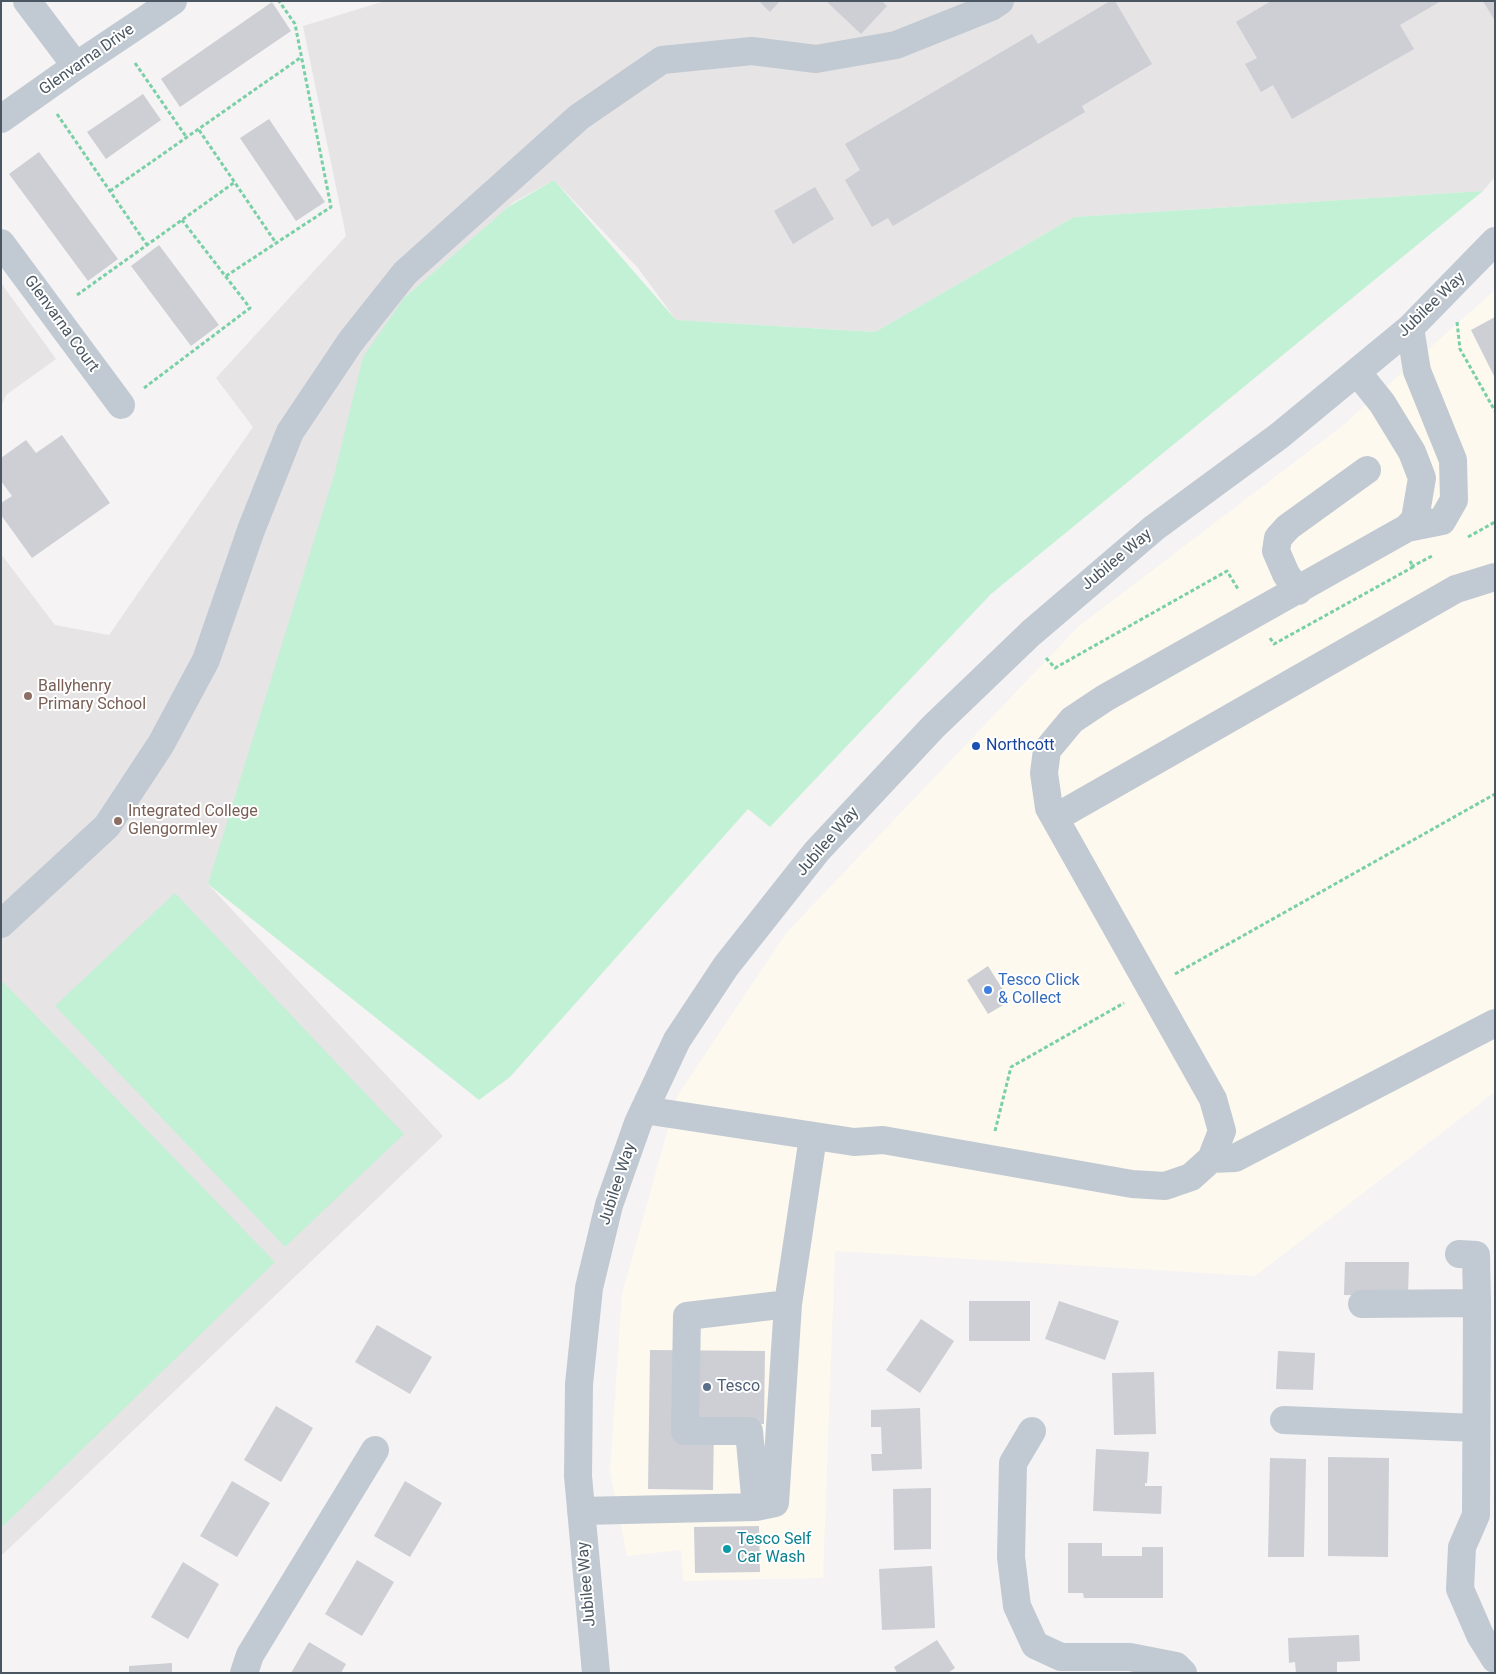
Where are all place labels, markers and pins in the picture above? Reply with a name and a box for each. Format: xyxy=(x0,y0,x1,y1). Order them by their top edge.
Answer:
place label: Ballyhenry Primary School xyxy=(38,677,146,715)
marker: Ballyhenry Primary School xyxy=(22,690,34,702)
place label: Northcott xyxy=(986,736,1054,756)
marker: Northcott xyxy=(970,740,982,752)
place label: Integrated College Glengormley xyxy=(128,802,258,840)
marker: Integrated College Glengormley xyxy=(112,815,124,827)
place label: Tesco Click & Collect xyxy=(998,971,1080,1009)
marker: Tesco Click & Collect xyxy=(982,984,994,996)
place label: Tesco xyxy=(717,1377,760,1397)
marker: Tesco xyxy=(701,1381,713,1393)
place label: Tesco Self Car Wash xyxy=(737,1530,811,1568)
marker: Tesco Self Car Wash xyxy=(721,1543,733,1555)

